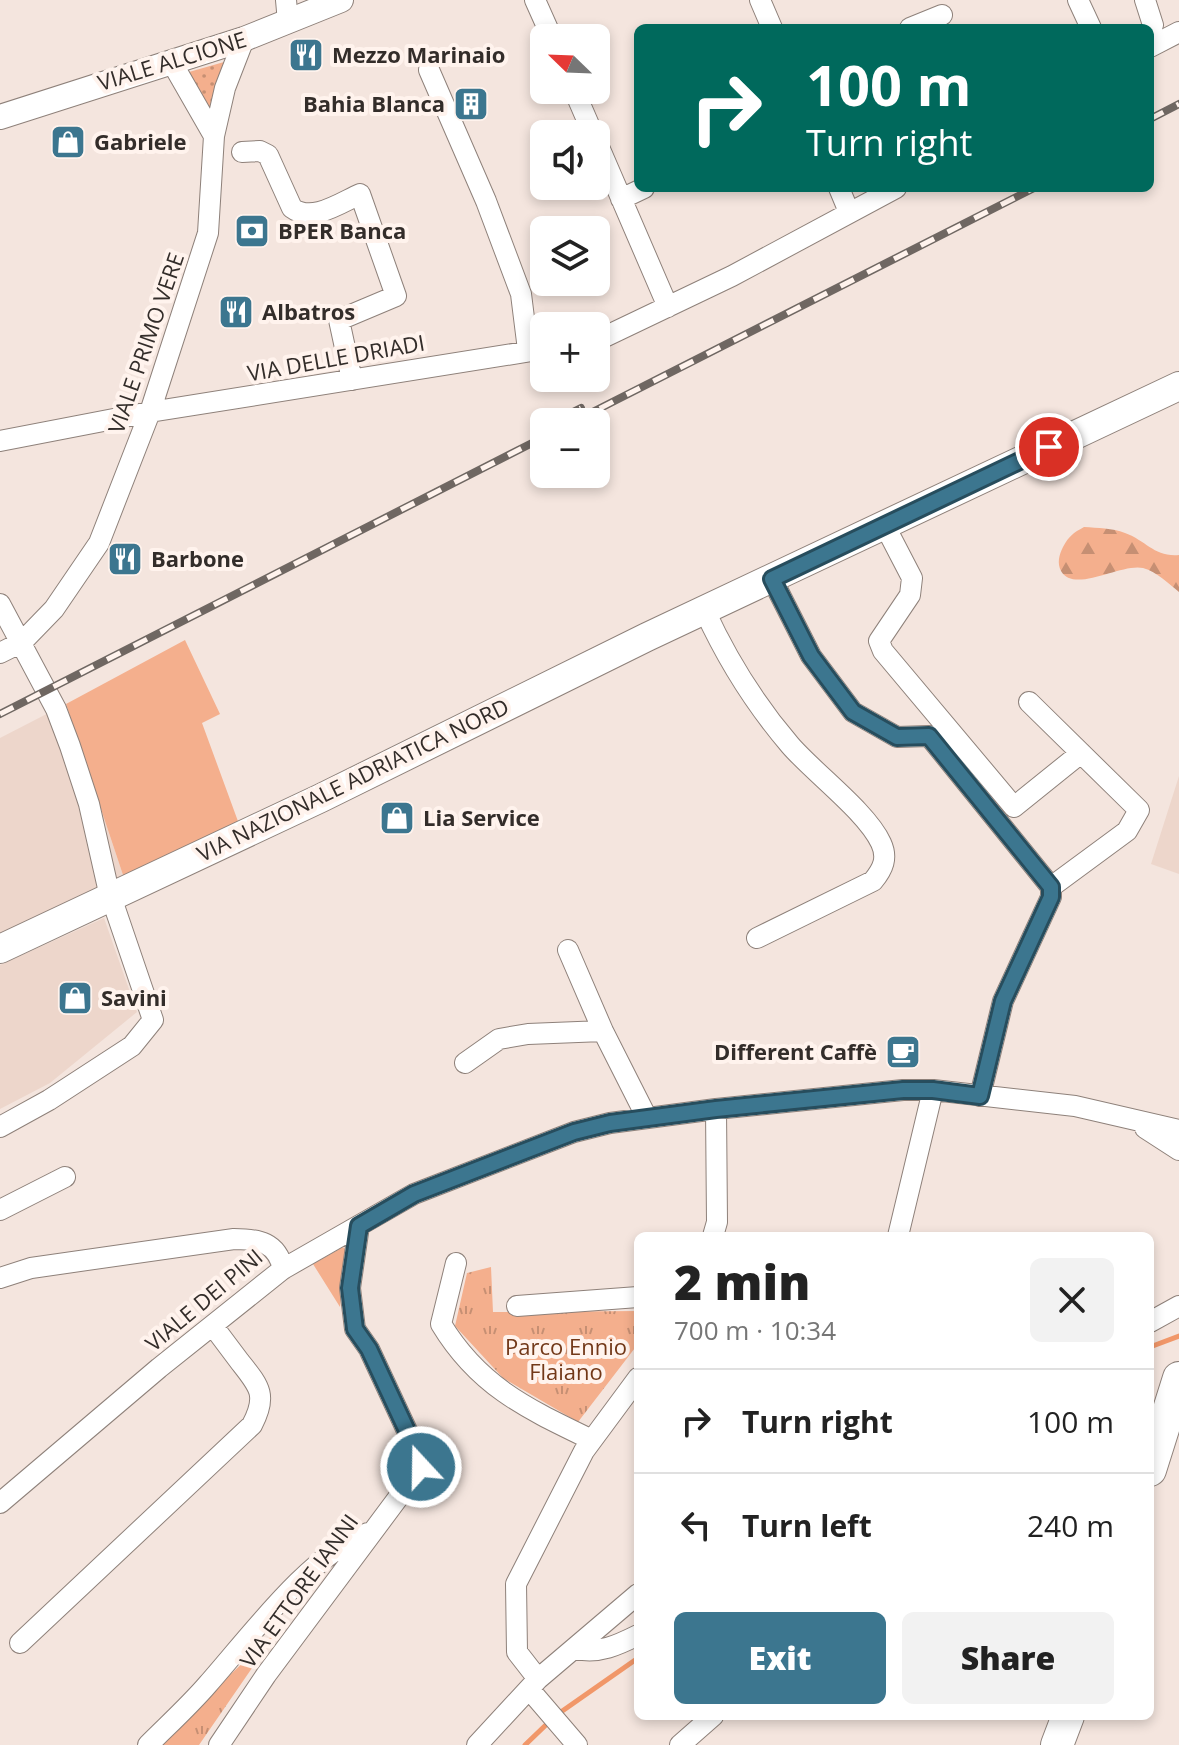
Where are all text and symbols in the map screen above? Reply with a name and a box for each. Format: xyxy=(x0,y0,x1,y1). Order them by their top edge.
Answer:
street label: VIALE ALCIONE xyxy=(94,23,250,97)
north arrow xyxy=(530,24,610,104)
map controls xyxy=(530,24,610,488)
restaurant icon: Mezzo Marinaio xyxy=(287,36,325,74)
place label: Mezzo Marinaio xyxy=(332,39,505,69)
text: 100 m xyxy=(806,46,972,122)
icon: right xyxy=(674,56,778,160)
building icon: Bahia Blanca xyxy=(452,85,490,123)
place label: Bahia Blanca xyxy=(303,88,445,118)
text: Turn right xyxy=(806,118,972,167)
button: sound xyxy=(530,120,610,200)
shop icon: Gabriele xyxy=(49,123,87,161)
place label: Gabriele xyxy=(94,126,187,156)
bank icon: BPER Banca xyxy=(233,212,271,250)
place label: BPER Banca xyxy=(278,215,406,245)
button: layers xyxy=(530,216,610,296)
street label: VIALE PRIMO VERE xyxy=(100,248,190,437)
restaurant icon: Albatros xyxy=(217,293,255,331)
place label: Albatros xyxy=(262,296,355,326)
button: + xyxy=(530,312,610,392)
street label: VIA DELLE DRIADI xyxy=(245,327,427,387)
button: − xyxy=(530,408,610,488)
pin xyxy=(1015,413,1083,481)
icon: arrive xyxy=(1027,425,1071,469)
restaurant icon: Barbone xyxy=(106,540,144,578)
place label: Barbone xyxy=(151,543,244,573)
street label: VIA NAZIONALE ADRIATICA NORD xyxy=(192,690,514,868)
shop icon: Lia Service xyxy=(378,799,416,837)
place label: Lia Service xyxy=(423,802,540,832)
shop icon: Savini xyxy=(56,979,94,1017)
place label: Savini xyxy=(101,982,167,1012)
cafe icon: Different Caffè xyxy=(884,1033,922,1071)
place label: Different Caffè xyxy=(714,1036,877,1066)
street label: VIALE DEI PINI xyxy=(138,1241,268,1357)
text: 2 min xyxy=(674,1249,810,1314)
button: close xyxy=(1030,1258,1114,1342)
text: 700 m · 10:34 xyxy=(674,1312,836,1348)
park label: Parco Ennio Flaiano xyxy=(505,1331,627,1386)
icon: right xyxy=(674,1399,718,1443)
text: Turn right xyxy=(742,1401,893,1442)
text: 100 m xyxy=(1027,1401,1114,1442)
position arrow xyxy=(379,1425,463,1509)
icon: left xyxy=(674,1503,718,1547)
text: Turn left xyxy=(742,1505,872,1546)
text: 240 m xyxy=(1027,1505,1114,1546)
street label: VIA ETTORE IANNI xyxy=(232,1507,364,1673)
button: Exit xyxy=(674,1612,886,1704)
button: Share xyxy=(902,1612,1114,1704)

